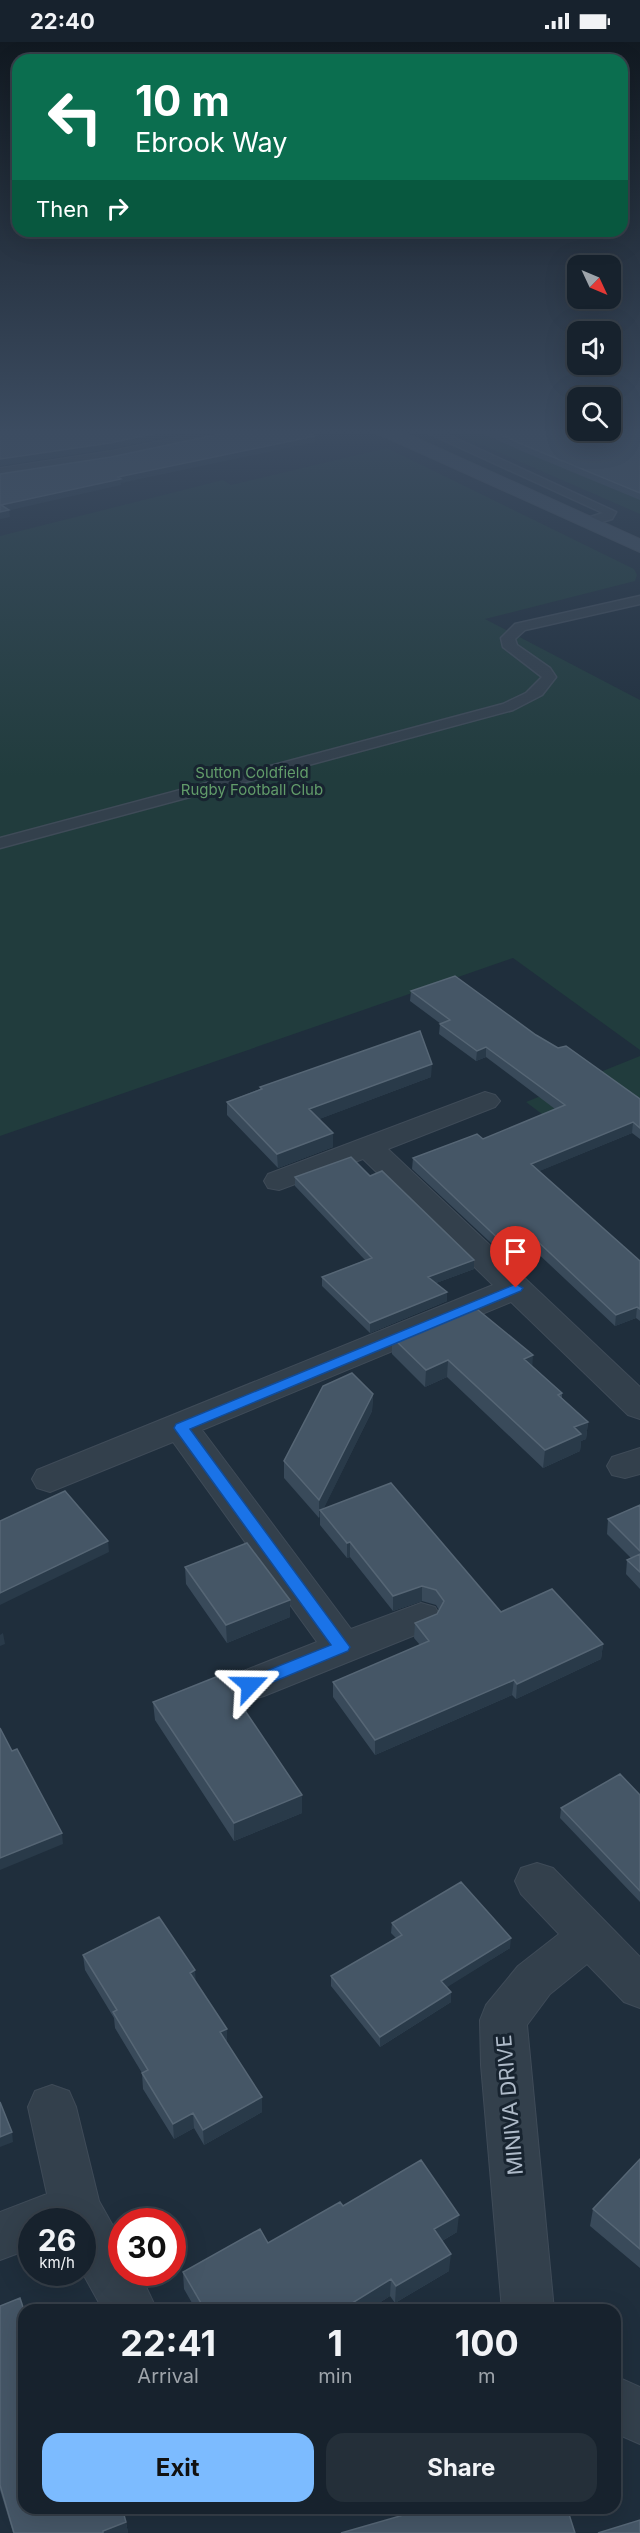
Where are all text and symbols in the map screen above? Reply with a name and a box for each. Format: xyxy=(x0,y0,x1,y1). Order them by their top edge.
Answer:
text: 22:40 xyxy=(30,8,95,34)
text: 10 m xyxy=(135,75,230,126)
icon: left xyxy=(36,78,114,156)
text: Ebrook Way xyxy=(135,126,287,159)
icon: right xyxy=(101,192,134,225)
text: Then xyxy=(36,196,89,222)
north arrow xyxy=(567,255,621,309)
map controls xyxy=(567,255,621,441)
button: sound xyxy=(567,321,621,375)
button: search xyxy=(567,387,621,441)
park label: Sutton Coldfield Rugby Football Club xyxy=(181,763,323,799)
pin xyxy=(490,1226,541,1288)
icon: arrive xyxy=(499,1235,532,1268)
position arrow xyxy=(218,1653,282,1717)
street label: MINIVA DRIVE xyxy=(491,2034,528,2176)
speed limit sign: 30 xyxy=(108,2208,186,2286)
text: 26 xyxy=(38,2222,76,2258)
text: km/h xyxy=(39,2253,75,2272)
text: 22:41 xyxy=(120,2321,216,2365)
text: 1 xyxy=(328,2321,343,2365)
text: 100 xyxy=(455,2321,519,2365)
text: Arrival xyxy=(137,2364,199,2388)
text: min xyxy=(318,2364,352,2388)
text: m xyxy=(478,2364,495,2388)
button: Exit xyxy=(42,2433,314,2502)
button: Share xyxy=(326,2433,597,2502)

